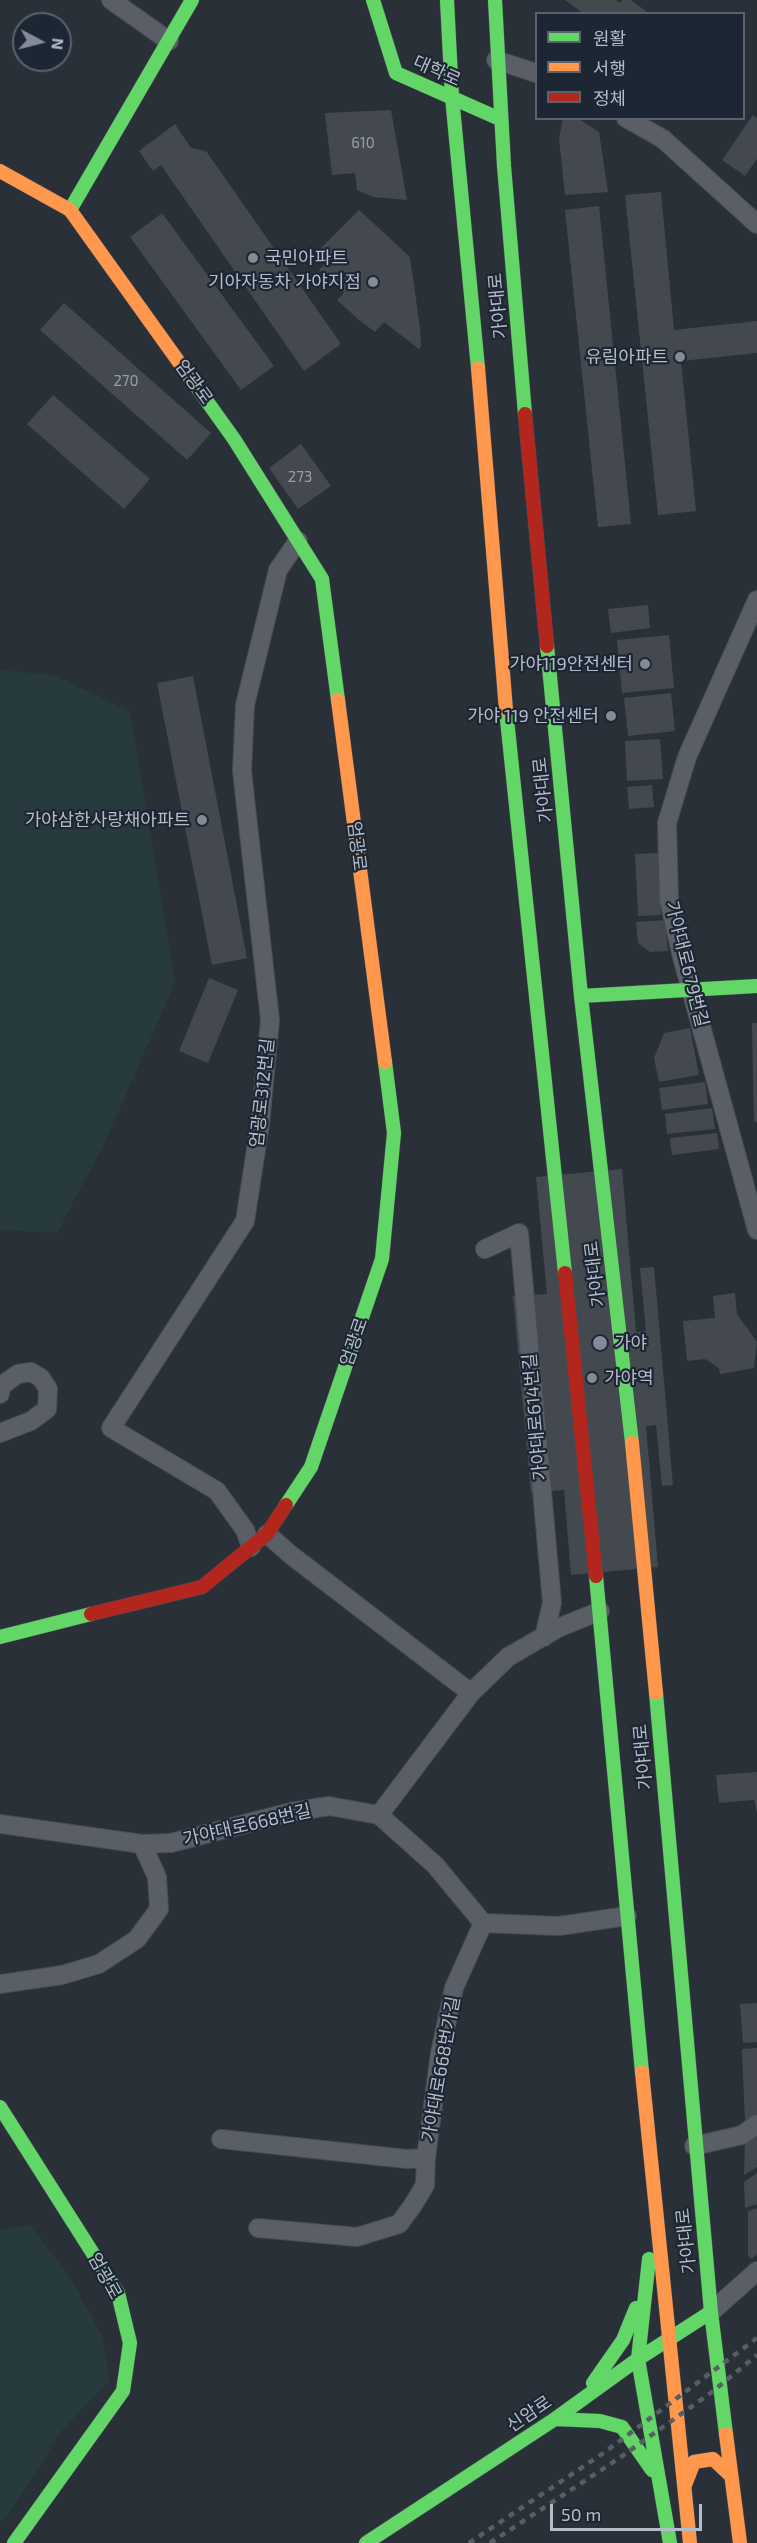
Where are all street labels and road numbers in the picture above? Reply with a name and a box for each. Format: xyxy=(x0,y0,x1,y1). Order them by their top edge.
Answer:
street label: 대학로 xyxy=(410,51,464,91)
street label: 가야대로 xyxy=(484,272,512,340)
street label: 엄광로 xyxy=(171,356,217,408)
street label: 가야대로 xyxy=(529,756,557,824)
street label: 엄광로 xyxy=(343,820,371,872)
street label: 가야대로679번길 xyxy=(661,899,713,1029)
street label: 엄광로312번길 xyxy=(246,1037,278,1149)
street label: 가야대로 xyxy=(580,1240,610,1308)
street label: 엄광로 xyxy=(336,1315,372,1369)
street label: 가야대로614번길 xyxy=(519,1352,551,1482)
street label: 가야대로 xyxy=(629,1723,657,1791)
street label: 가야대로668번길 xyxy=(181,1800,313,1850)
street label: 가야대로668번가길 xyxy=(418,1995,464,2143)
street label: 가야대로 xyxy=(672,2207,700,2275)
street label: 엄광로 xyxy=(84,2249,126,2303)
street label: 신암로 xyxy=(502,2391,556,2437)

